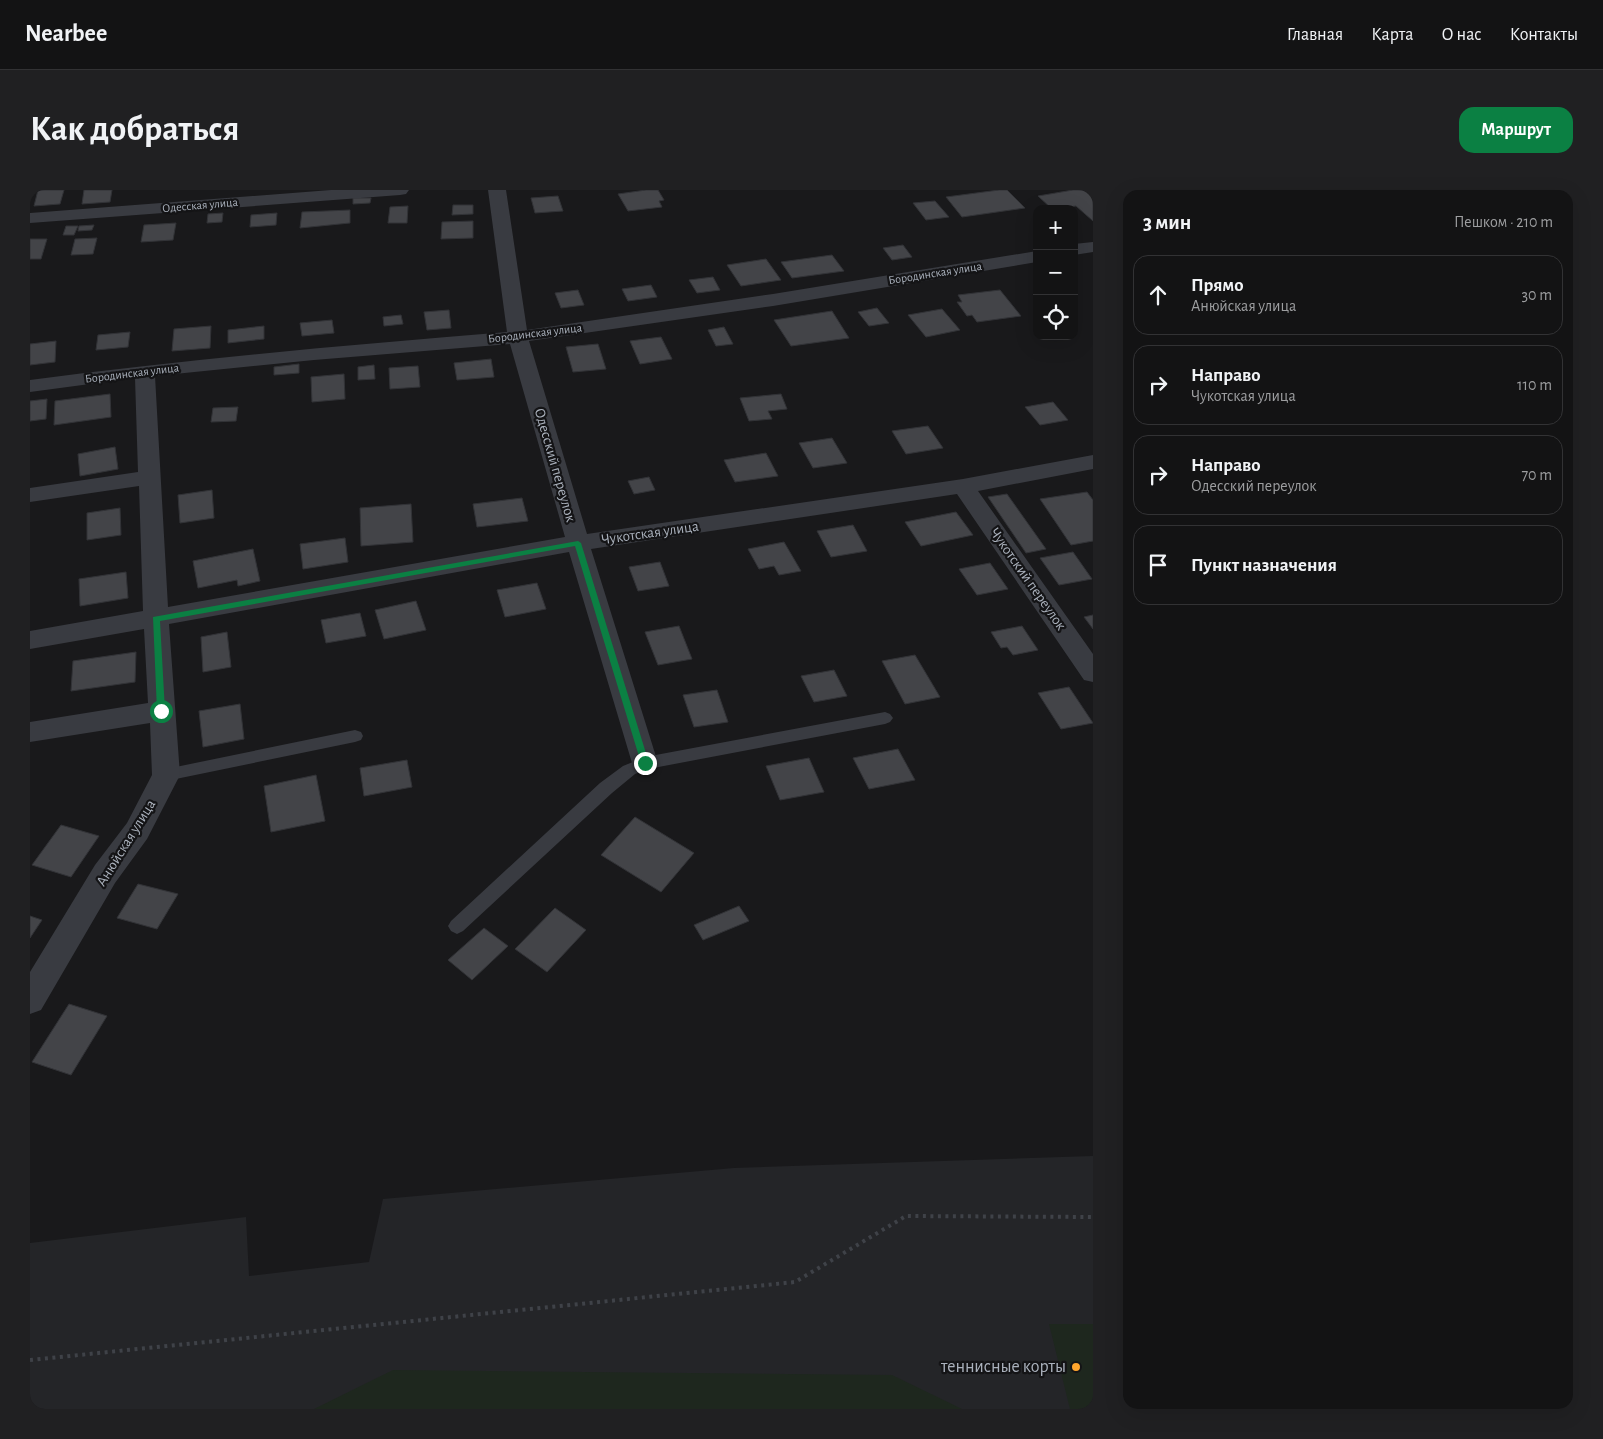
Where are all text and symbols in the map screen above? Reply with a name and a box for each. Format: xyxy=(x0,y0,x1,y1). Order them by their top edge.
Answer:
text: Nearbee xyxy=(25,22,107,46)
text: Главная xyxy=(1287,26,1343,44)
text: Карта xyxy=(1371,26,1413,44)
text: О нас xyxy=(1441,26,1482,44)
text: Контакты xyxy=(1510,26,1578,44)
button: Маршрут xyxy=(1459,107,1573,153)
text: Как добраться xyxy=(30,112,239,147)
street label: Одесская улица xyxy=(162,196,239,215)
map controls xyxy=(1033,205,1078,340)
button: + xyxy=(1033,205,1078,250)
text: 3 мин xyxy=(1143,212,1191,233)
text: Пешком · 210 m xyxy=(1454,214,1553,230)
button: − xyxy=(1033,250,1078,295)
street label: Бородинская улица xyxy=(887,260,983,287)
text: Прямо xyxy=(1191,276,1244,295)
icon: ahead xyxy=(1144,281,1172,309)
text: 30 m xyxy=(1522,287,1552,303)
button: locate xyxy=(1033,295,1078,340)
text: Анюйская улица xyxy=(1191,298,1296,314)
street label: Бородинская улица xyxy=(487,321,583,346)
street label: Бородинская улица xyxy=(84,361,180,386)
text: Направо xyxy=(1191,366,1261,385)
icon: right xyxy=(1144,371,1172,399)
text: 110 m xyxy=(1517,377,1552,393)
text: Чукотская улица xyxy=(1191,388,1296,404)
street label: Одесский переулок xyxy=(532,406,578,524)
text: Направо xyxy=(1191,456,1261,475)
icon: right xyxy=(1144,461,1172,489)
text: 70 m xyxy=(1521,467,1552,483)
text: Одесский переулок xyxy=(1191,478,1317,494)
street label: Чукотская улица xyxy=(600,519,700,547)
street label: Чукотский переулок xyxy=(987,525,1069,633)
icon: arrive xyxy=(1144,551,1172,579)
text: Пункт назначения xyxy=(1191,556,1337,575)
route start xyxy=(150,700,173,723)
route end xyxy=(634,752,657,775)
street label: Анюйская улица xyxy=(93,797,159,889)
place label: теннисные корты xyxy=(940,1358,1066,1376)
marker: теннисные корты xyxy=(1070,1361,1082,1373)

